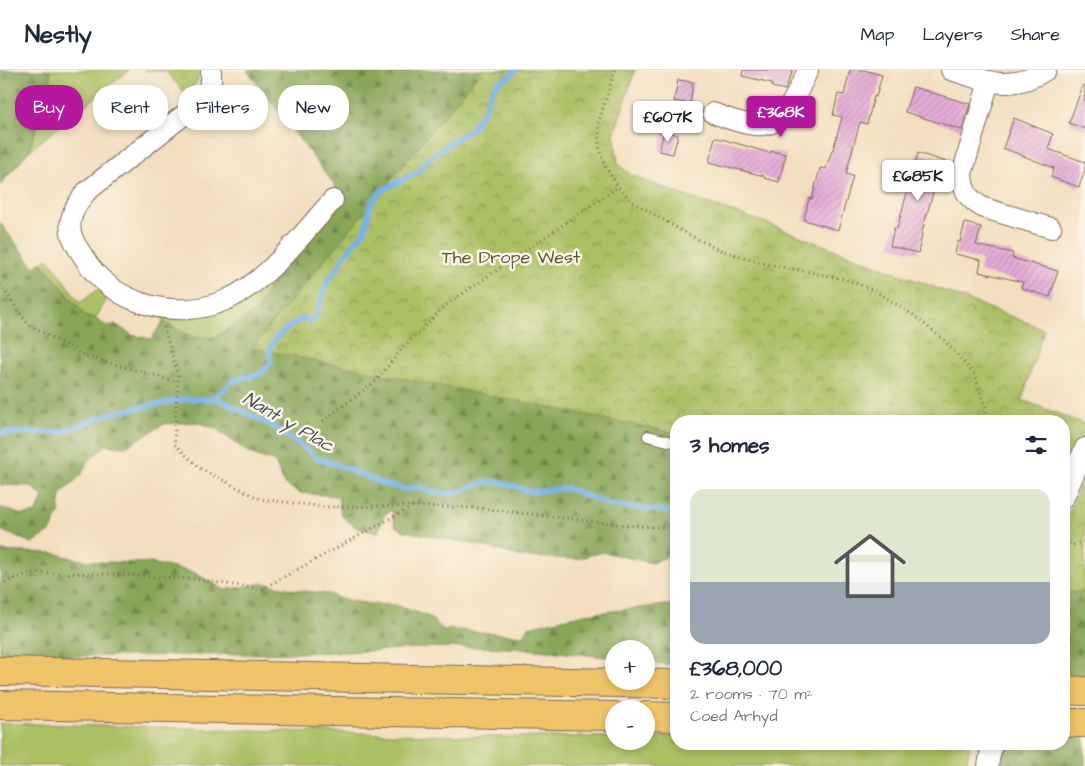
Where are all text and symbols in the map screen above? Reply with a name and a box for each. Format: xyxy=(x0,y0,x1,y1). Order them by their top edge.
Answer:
text: Nestly xyxy=(25,18,92,52)
text: Map xyxy=(860,22,894,47)
text: Layers xyxy=(922,22,983,47)
text: Share xyxy=(1011,22,1060,47)
chip: Buy xyxy=(15,85,83,130)
chip: Rent xyxy=(93,85,168,130)
chip: Filters xyxy=(178,85,268,130)
chip: New xyxy=(278,85,349,130)
pin: £368K xyxy=(746,96,816,138)
pin: £607K xyxy=(633,100,703,143)
text: £368K xyxy=(758,101,804,123)
text: £607K xyxy=(644,106,692,128)
pin: £685K xyxy=(883,160,953,202)
text: £685K xyxy=(893,165,943,187)
park label: The Drope West xyxy=(442,245,581,270)
water label: Nant y Plac xyxy=(238,385,340,460)
text: 3 homes xyxy=(690,431,770,460)
icon: filters xyxy=(1022,431,1050,459)
icon: home xyxy=(825,521,915,611)
map controls xyxy=(605,640,655,750)
button: + xyxy=(605,640,655,690)
text: £368,000 xyxy=(690,654,782,683)
text: 2 rooms · 70 m² xyxy=(690,683,813,705)
button: − xyxy=(605,700,655,750)
text: Coed Arhyd xyxy=(690,705,778,727)

